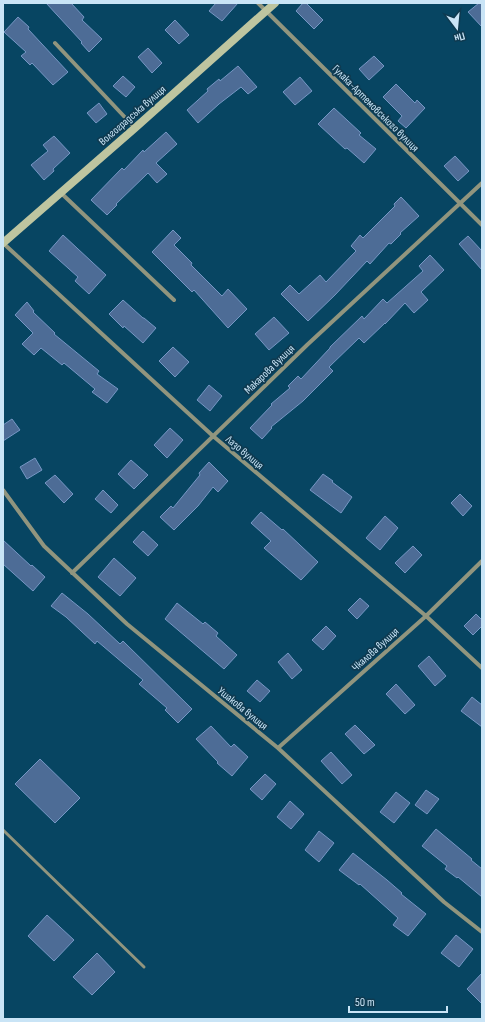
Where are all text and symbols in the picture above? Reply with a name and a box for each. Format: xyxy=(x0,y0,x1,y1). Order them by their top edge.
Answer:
north arrow xyxy=(437,8,477,48)
text: Пн xyxy=(453,29,467,45)
street label: Гулака-Артемовського вулиця xyxy=(330,62,422,154)
street label: Волгоградська вулиця xyxy=(96,83,168,148)
street label: Макарова вулиця xyxy=(241,342,297,397)
street label: Лазо вулиця xyxy=(222,432,266,472)
street label: Чкалова вулиця xyxy=(349,625,402,674)
street label: Ушакова вулиця xyxy=(215,684,270,733)
scale bar xyxy=(349,988,447,1014)
text: 50 m xyxy=(355,995,375,1010)

